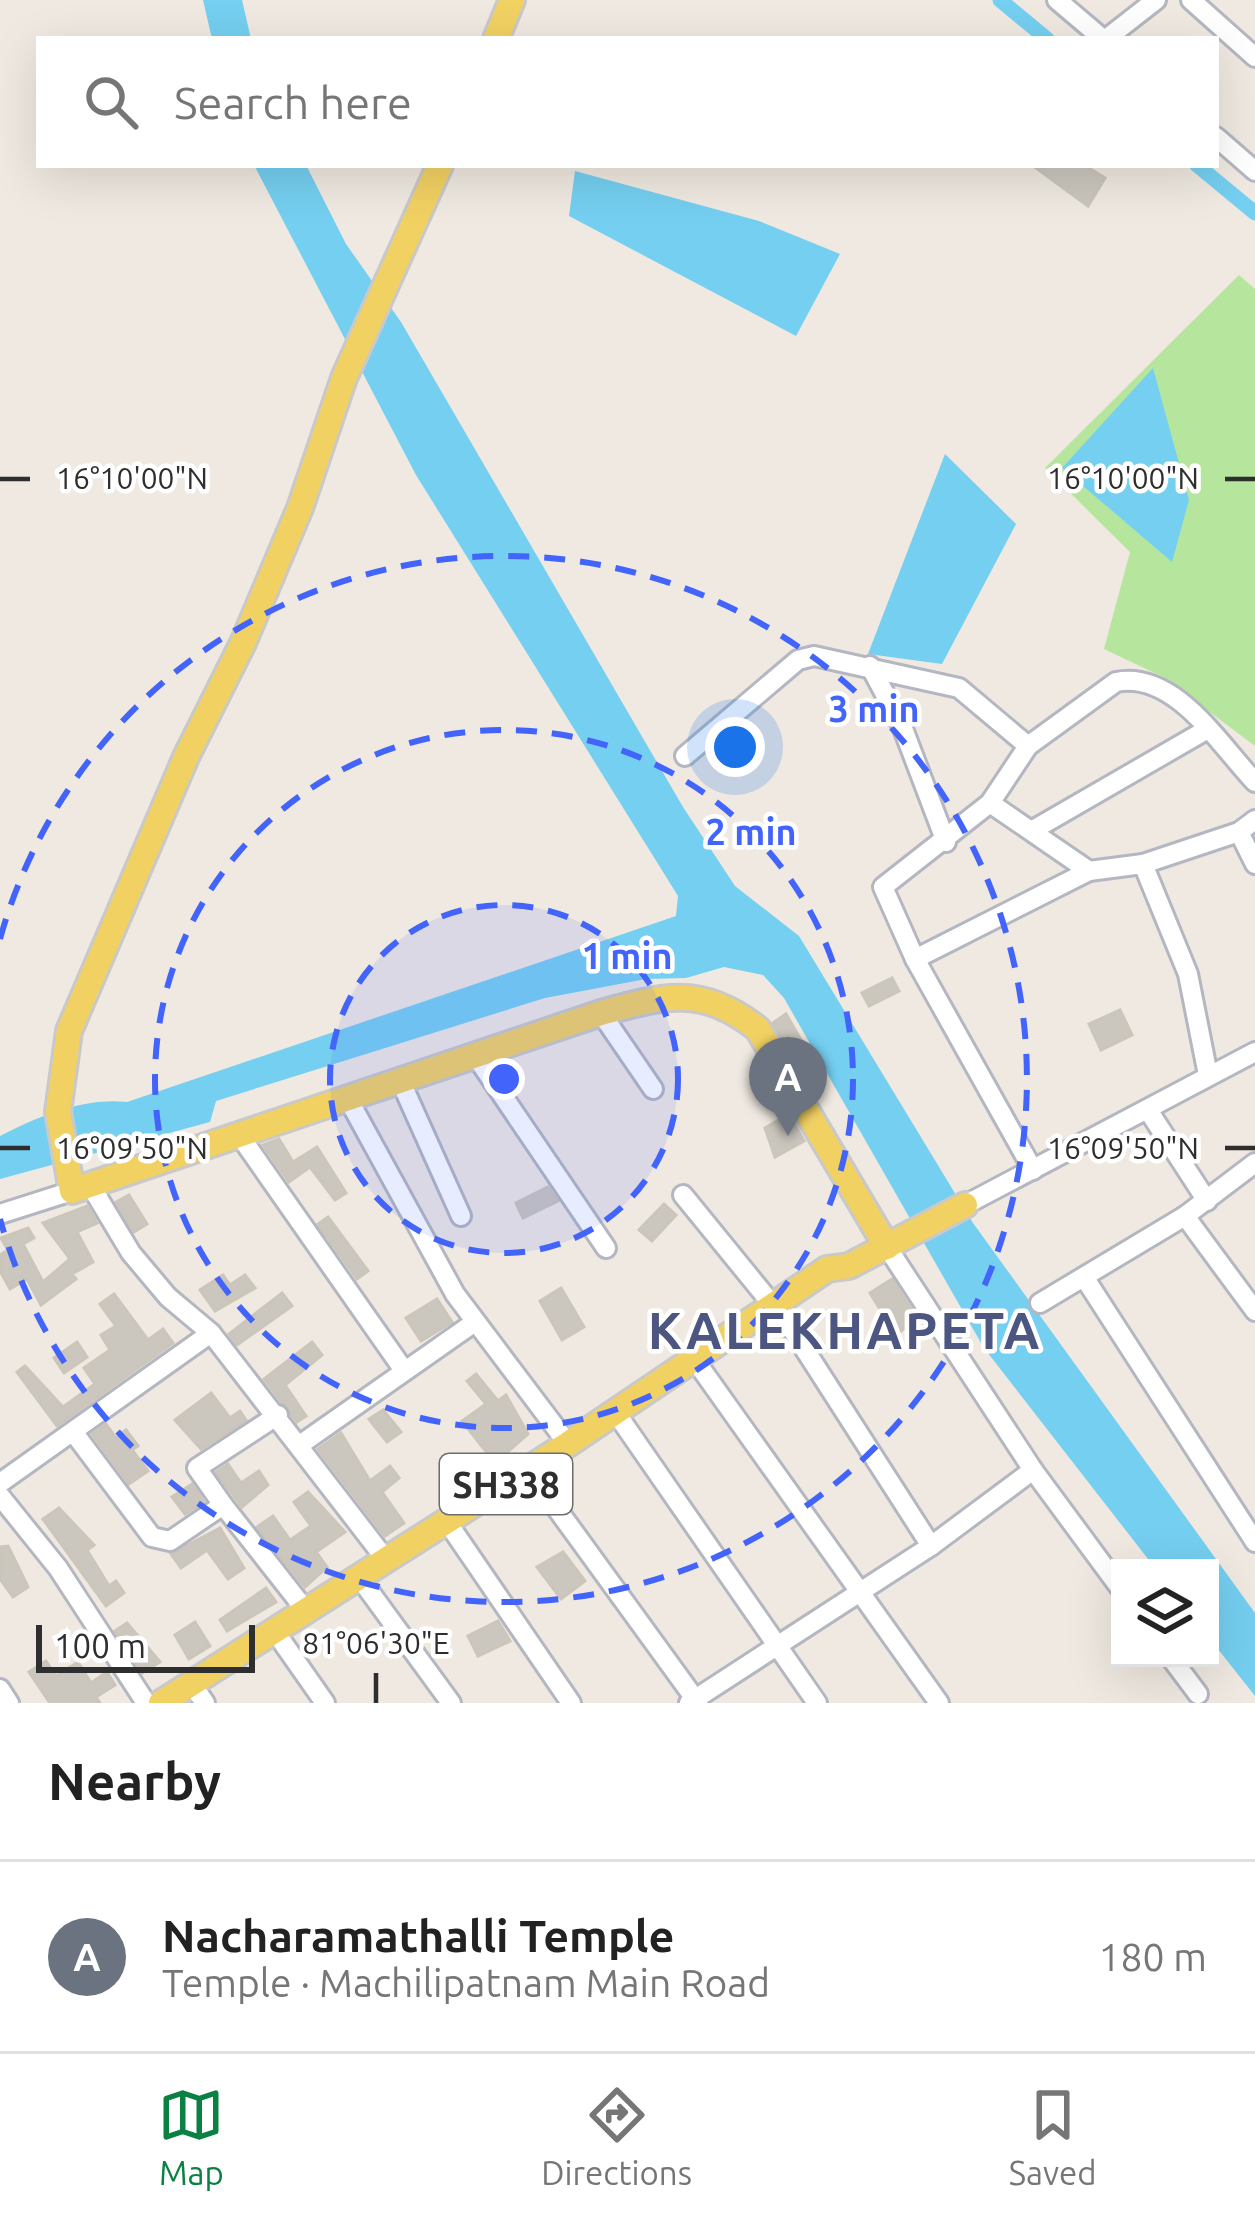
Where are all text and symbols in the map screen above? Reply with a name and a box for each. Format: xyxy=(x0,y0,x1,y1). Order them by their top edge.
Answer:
search box xyxy=(36,36,1219,168)
icon: search xyxy=(78,69,144,135)
text: Search here xyxy=(174,77,412,128)
text: 16°10'00"N xyxy=(56,461,208,495)
text: 16°10'00"N xyxy=(1047,461,1199,495)
text: 3 min xyxy=(829,688,919,729)
your location xyxy=(705,717,765,777)
text: 2 min xyxy=(706,811,796,852)
text: 1 min xyxy=(582,935,672,976)
pin: A xyxy=(749,1037,827,1136)
centre of rings xyxy=(483,1058,525,1100)
text: 16°09'50"N xyxy=(56,1131,208,1165)
text: 16°09'50"N xyxy=(1047,1131,1199,1165)
district label: KALEKHAPETA xyxy=(648,1301,1042,1359)
road number: SH338 xyxy=(440,1454,572,1514)
map controls xyxy=(1111,1559,1219,1667)
button: layers xyxy=(1111,1559,1219,1667)
scale bar xyxy=(36,1619,255,1672)
text: 81°06'30"E xyxy=(302,1626,450,1660)
text: 100 m xyxy=(54,1627,146,1664)
text: Nearby xyxy=(48,1752,221,1810)
text: Nacharamathalli Temple xyxy=(162,1910,674,1961)
text: A xyxy=(73,1935,101,1978)
text: 180 m xyxy=(1098,1935,1207,1978)
text: Temple · Machilipatnam Main Road xyxy=(162,1961,770,2004)
tab: Map xyxy=(158,2082,224,2191)
tab: Directions xyxy=(541,2082,692,2191)
tab: Saved xyxy=(1009,2082,1097,2191)

